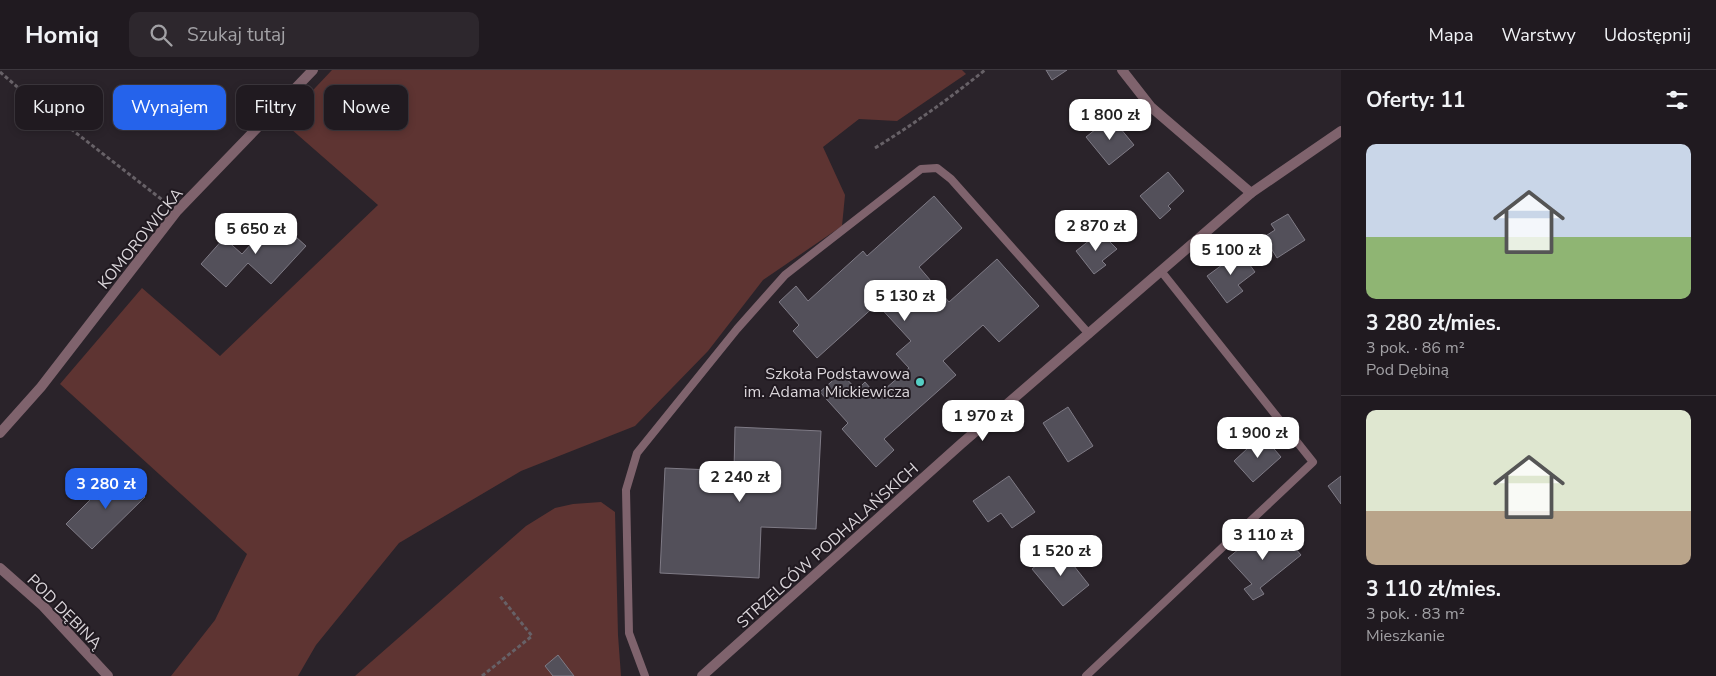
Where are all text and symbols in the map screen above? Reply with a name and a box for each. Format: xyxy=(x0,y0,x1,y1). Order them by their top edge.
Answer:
search box xyxy=(129,12,479,57)
text: Homiq xyxy=(25,19,99,51)
icon: search xyxy=(147,21,175,49)
text: Szukaj tutaj xyxy=(187,22,285,48)
text: Mapa xyxy=(1429,23,1473,47)
text: Warstwy xyxy=(1501,23,1576,47)
text: Udostępnij xyxy=(1604,23,1691,47)
chip: Kupno xyxy=(15,85,103,130)
chip: Wynajem xyxy=(113,85,226,130)
chip: Filtry xyxy=(236,85,314,130)
chip: Nowe xyxy=(324,85,408,130)
text: Oferty: 11 xyxy=(1366,86,1465,114)
icon: filters xyxy=(1663,86,1691,114)
pin: 1 800 zł xyxy=(1058,98,1162,141)
text: 1 800 zł xyxy=(1080,104,1140,126)
icon: home xyxy=(1484,177,1574,267)
street label: KOMOROWICKA xyxy=(93,183,189,294)
pin: 2 870 zł xyxy=(1044,210,1148,252)
pin: 5 650 zł xyxy=(204,212,308,255)
text: 2 870 zł xyxy=(1066,215,1126,237)
text: 5 650 zł xyxy=(226,218,286,240)
pin: 5 100 zł xyxy=(1179,234,1283,276)
text: 5 100 zł xyxy=(1201,239,1261,261)
pin: 5 130 zł xyxy=(853,280,957,322)
text: 5 130 zł xyxy=(875,285,935,307)
text: 3 280 zł/mies. xyxy=(1366,309,1501,337)
text: 3 pok. · 86 m² xyxy=(1366,337,1465,359)
text: Pod Dębiną xyxy=(1366,359,1449,381)
place label: Szkoła Podstawowa im. Adama Mickiewicza xyxy=(744,363,910,403)
marker: Szkoła Podstawowa im. Adama Mickiewicza xyxy=(914,376,926,388)
pin: 1 970 zł xyxy=(931,400,1035,442)
text: 1 970 zł xyxy=(953,405,1013,427)
pin: 1 900 zł xyxy=(1206,416,1310,459)
text: 1 900 zł xyxy=(1228,422,1288,444)
icon: home xyxy=(1484,442,1574,532)
street label: STRZELCÓW PODHALAŃSKICH xyxy=(732,458,923,633)
pin: 2 240 zł xyxy=(688,460,792,503)
text: 2 240 zł xyxy=(710,466,770,488)
pin: 3 280 zł xyxy=(54,468,158,510)
text: 3 280 zł xyxy=(76,473,136,495)
pin: 3 110 zł xyxy=(1211,518,1315,561)
text: 3 110 zł xyxy=(1233,524,1293,546)
pin: 1 520 zł xyxy=(1009,534,1113,577)
text: 1 520 zł xyxy=(1031,540,1091,562)
street label: POD DĘBINĄ xyxy=(22,569,108,655)
text: 3 110 zł/mies. xyxy=(1366,575,1501,603)
text: 3 pok. · 83 m² xyxy=(1366,603,1465,625)
text: Mieszkanie xyxy=(1366,625,1445,647)

